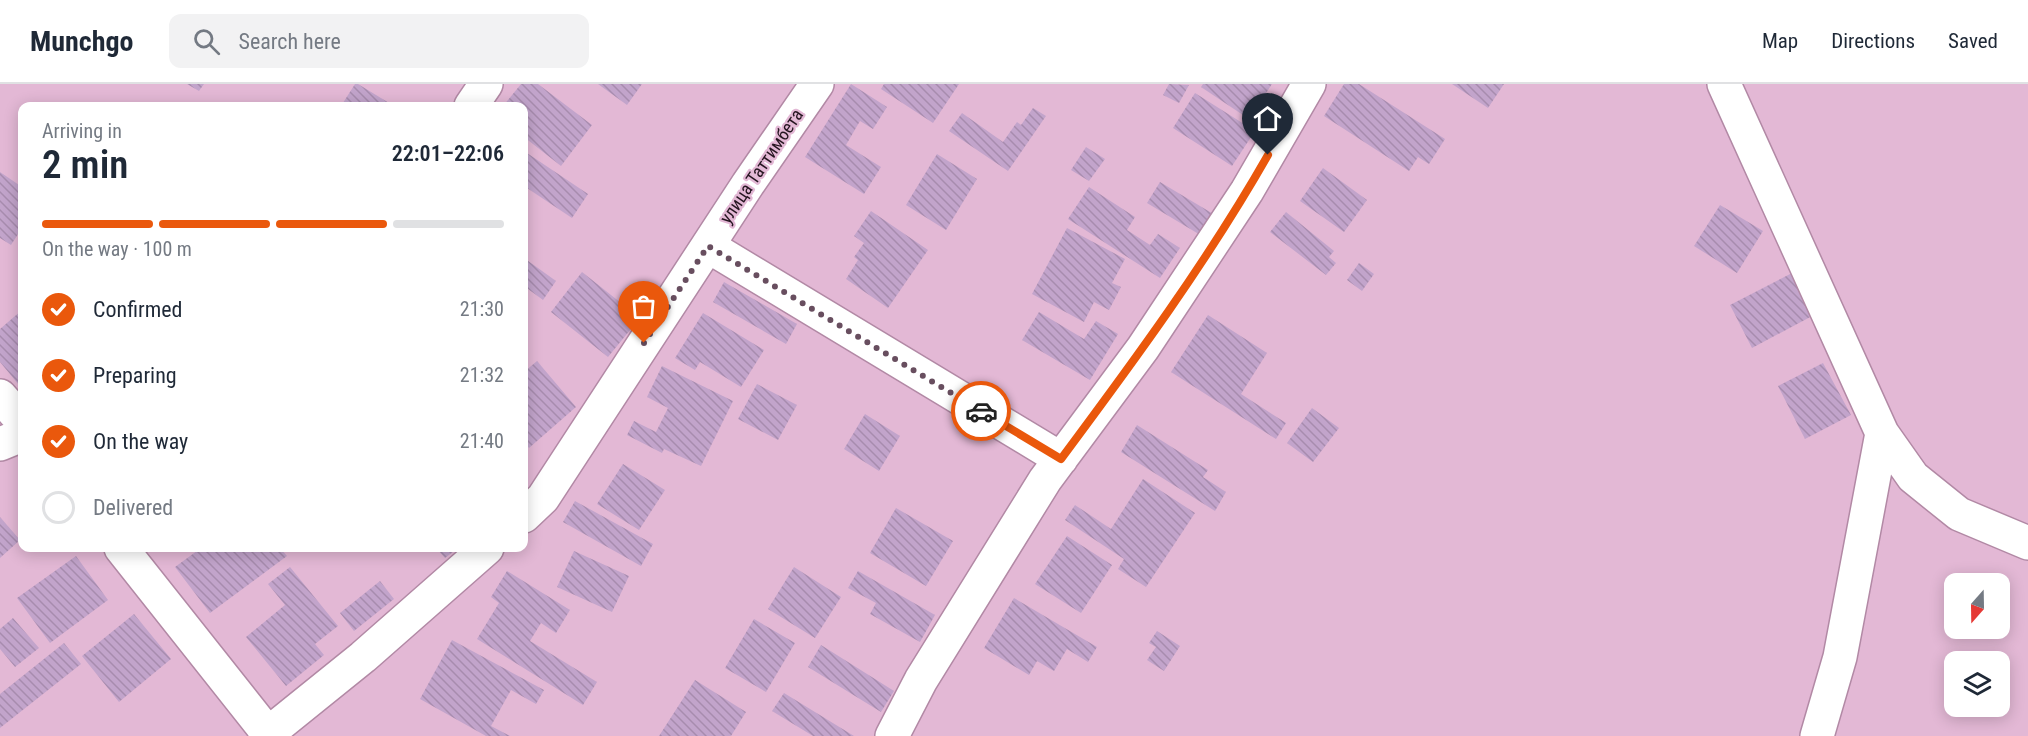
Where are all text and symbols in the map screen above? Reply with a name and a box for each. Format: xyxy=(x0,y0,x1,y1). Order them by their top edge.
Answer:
search box xyxy=(169,14,589,68)
text: Munchgo xyxy=(30,25,133,58)
icon: search xyxy=(190,25,223,58)
text: Search here xyxy=(238,29,341,54)
text: Map xyxy=(1762,29,1798,53)
text: Directions xyxy=(1831,29,1915,53)
text: Saved xyxy=(1948,29,1998,53)
pin xyxy=(1242,93,1293,155)
icon: home xyxy=(1251,102,1284,135)
street label: улица Таттимбета xyxy=(715,105,807,227)
text: Arriving in xyxy=(42,119,122,143)
text: 22:01–22:06 xyxy=(392,141,504,166)
text: 2 min xyxy=(42,142,128,188)
text: On the way · 100 m xyxy=(42,237,192,261)
pin xyxy=(618,281,669,343)
icon: bag xyxy=(627,290,660,323)
icon: check xyxy=(42,293,75,326)
text: Confirmed xyxy=(93,297,182,322)
text: 21:30 xyxy=(460,297,504,321)
icon: check xyxy=(42,359,75,392)
text: Preparing xyxy=(93,363,177,388)
text: 21:32 xyxy=(460,363,504,387)
courier xyxy=(951,381,1011,441)
icon: car xyxy=(965,395,998,428)
icon: check xyxy=(42,425,75,458)
text: On the way xyxy=(93,429,188,454)
text: 21:40 xyxy=(460,429,504,453)
text: Delivered xyxy=(93,495,173,520)
north arrow xyxy=(1944,573,2010,639)
map controls xyxy=(1944,573,2010,717)
button: layers xyxy=(1944,651,2010,717)

